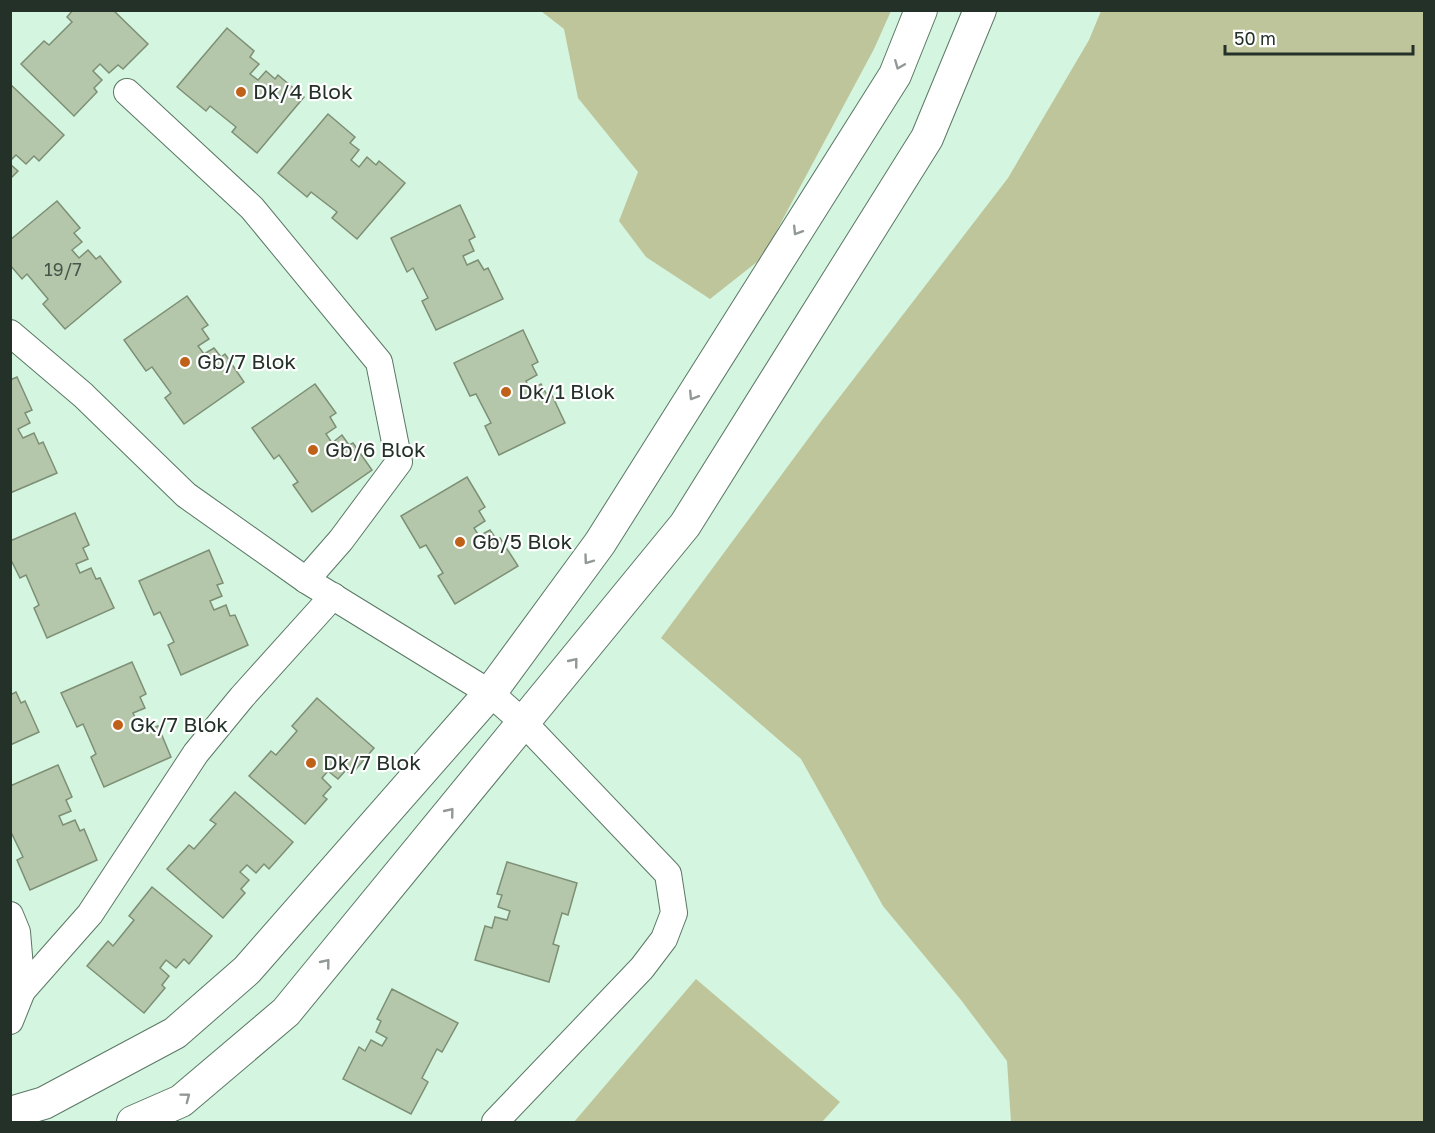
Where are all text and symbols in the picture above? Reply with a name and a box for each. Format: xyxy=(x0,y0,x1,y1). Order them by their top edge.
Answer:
scale bar xyxy=(1225,18,1412,56)
text: 50 m xyxy=(1234,27,1276,49)
one-way arrow xyxy=(894,59,906,70)
place label: Dk/4 Blok xyxy=(253,78,353,104)
marker: Dk/4 Blok xyxy=(234,85,248,99)
one-way arrow xyxy=(793,224,804,235)
house number: 19/7 xyxy=(44,258,82,280)
place label: Gb/7 Blok xyxy=(197,348,296,374)
marker: Gb/7 Blok xyxy=(178,355,192,369)
place label: Dk/1 Blok xyxy=(518,378,615,404)
marker: Dk/1 Blok xyxy=(499,385,513,399)
one-way arrow xyxy=(689,389,700,400)
place label: Gb/6 Blok xyxy=(325,436,426,462)
marker: Gb/6 Blok xyxy=(306,443,320,457)
place label: Gb/5 Blok xyxy=(472,528,572,554)
marker: Gb/5 Blok xyxy=(453,535,467,549)
one-way arrow xyxy=(584,553,595,564)
one-way arrow xyxy=(566,657,577,668)
place label: Gk/7 Blok xyxy=(130,711,228,737)
marker: Gk/7 Blok xyxy=(111,718,125,732)
place label: Dk/7 Blok xyxy=(323,749,421,775)
marker: Dk/7 Blok xyxy=(304,756,318,770)
one-way arrow xyxy=(443,808,454,819)
one-way arrow xyxy=(319,959,330,970)
one-way arrow xyxy=(179,1093,190,1104)

